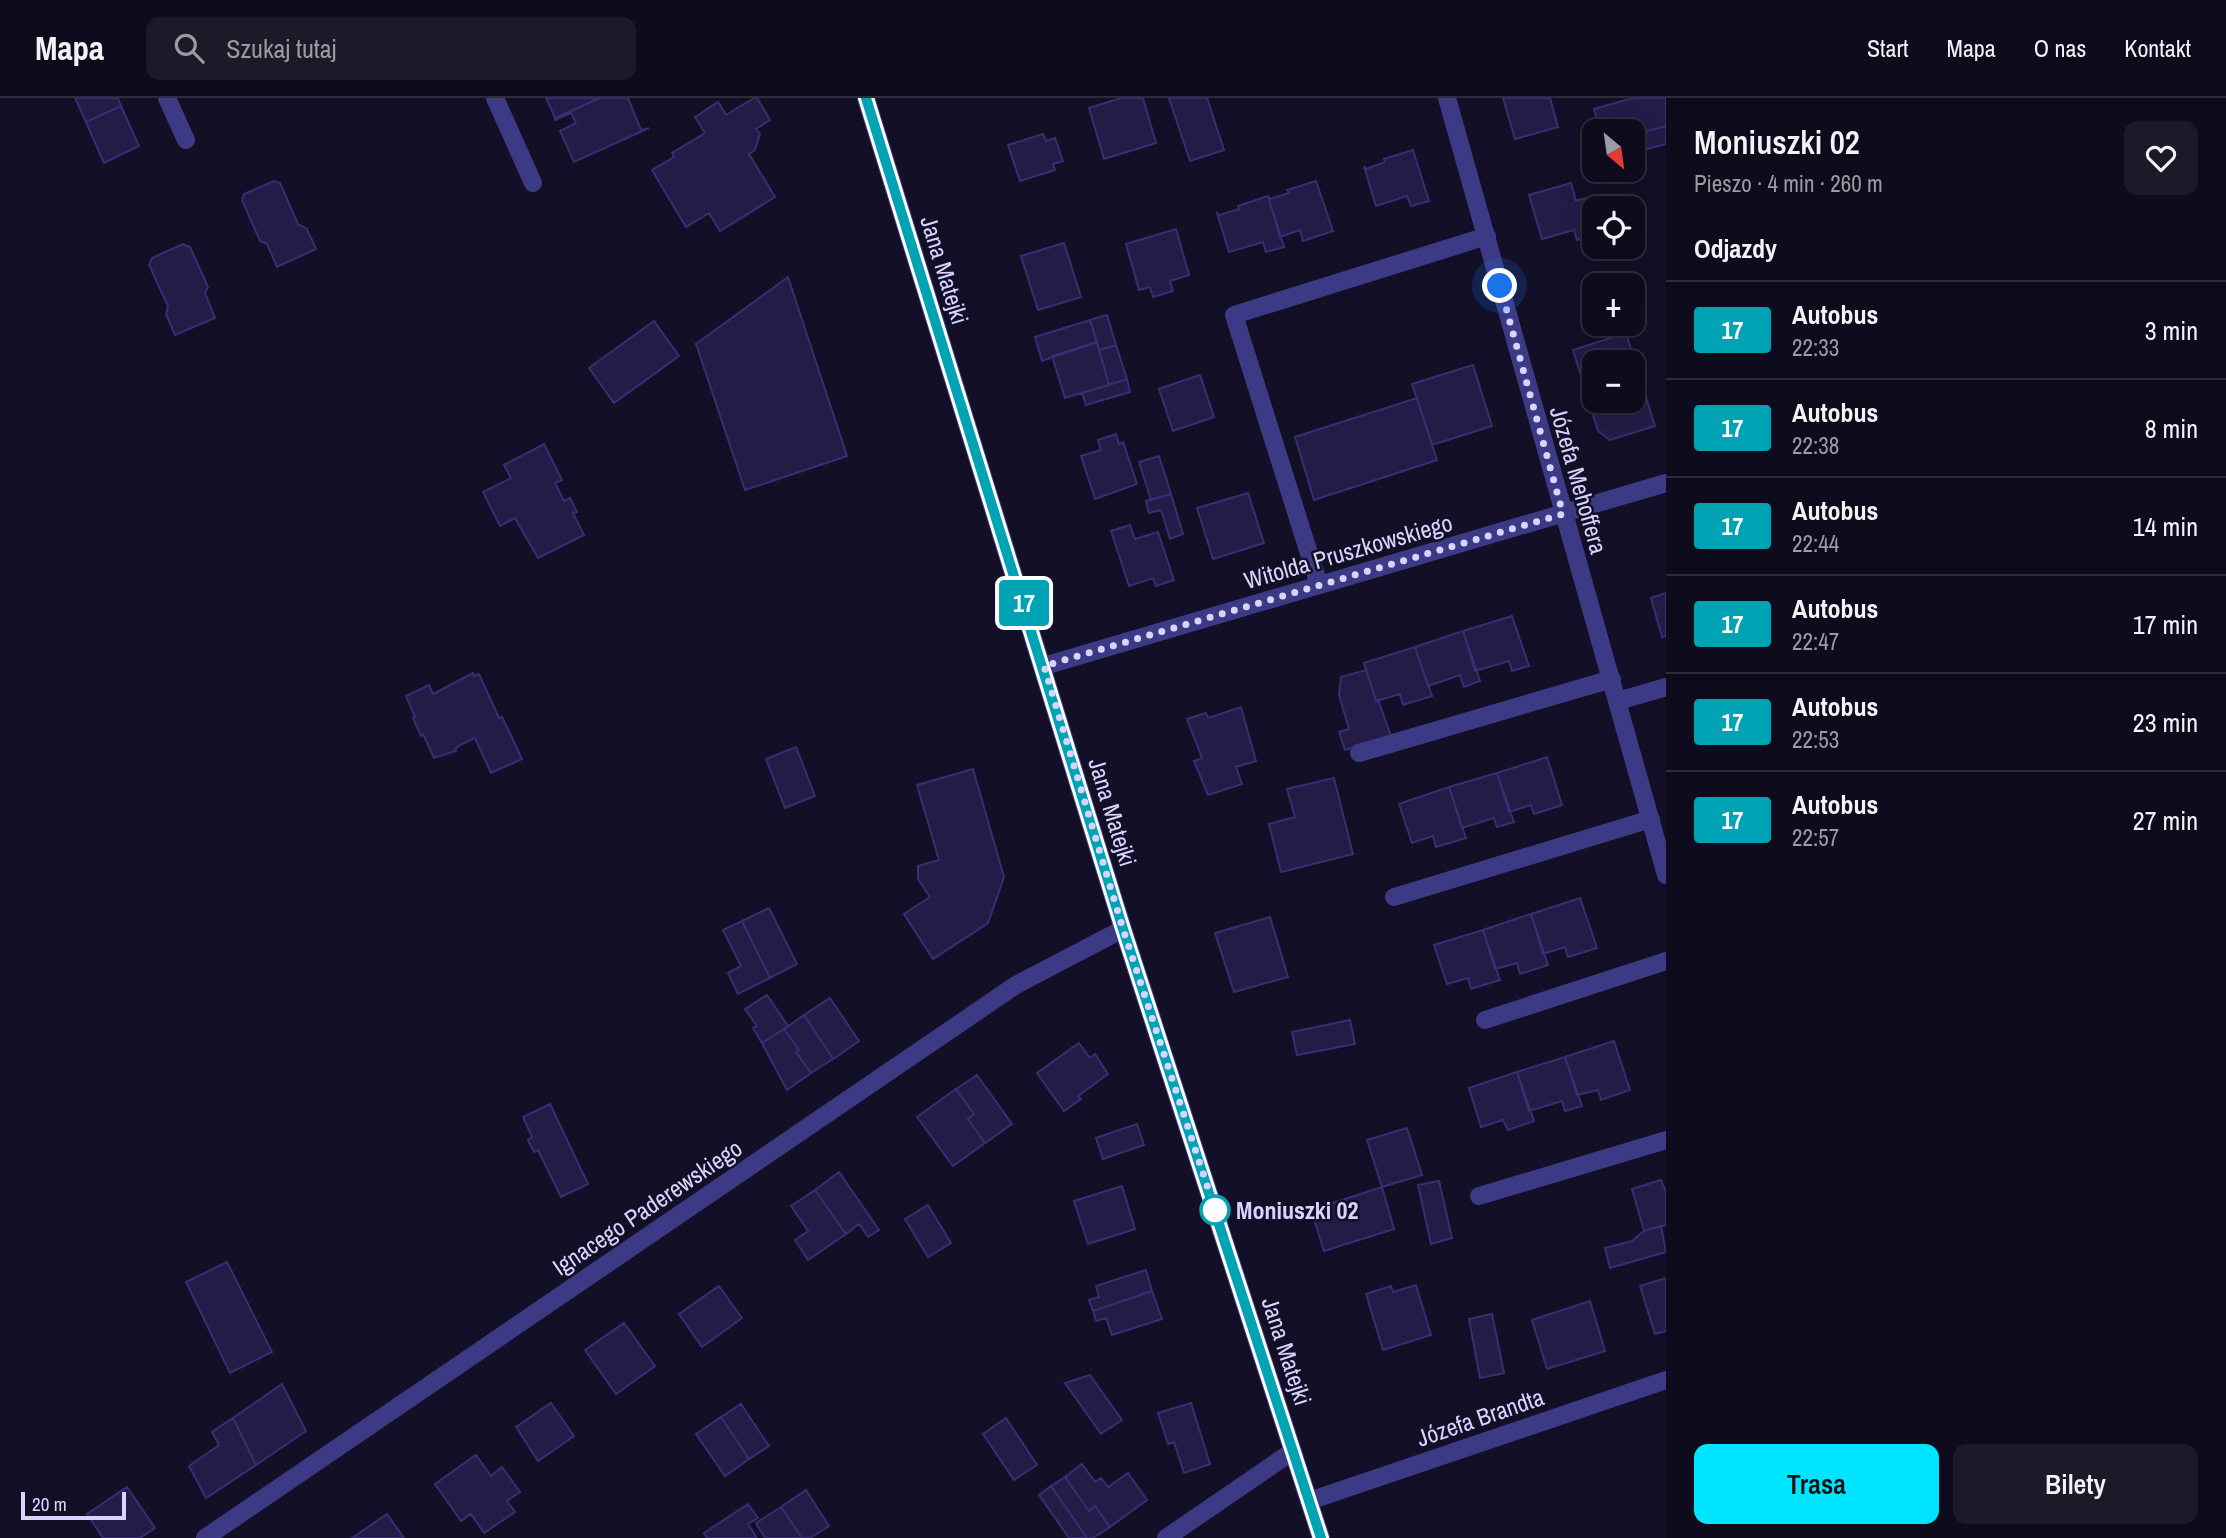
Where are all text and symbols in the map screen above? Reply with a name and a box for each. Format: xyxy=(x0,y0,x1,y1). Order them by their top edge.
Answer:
search box xyxy=(146,17,636,80)
text: Mapa xyxy=(35,26,104,70)
icon: search xyxy=(170,29,208,67)
text: Szukaj tutaj xyxy=(226,31,336,66)
text: Start xyxy=(1867,32,1909,64)
text: Mapa xyxy=(1947,32,1996,64)
text: O nas xyxy=(2034,32,2086,64)
text: Kontakt xyxy=(2124,32,2191,64)
north arrow xyxy=(1582,119,1645,182)
map controls xyxy=(1582,119,1645,413)
text: Moniuszki 02 xyxy=(1694,120,1860,164)
button: heart xyxy=(2124,121,2198,195)
text: Pieszo · 4 min · 260 m xyxy=(1694,168,1883,199)
button: locate xyxy=(1582,196,1645,259)
street label: Jana Matejki xyxy=(913,212,977,328)
text: Odjazdy xyxy=(1694,231,1777,266)
your location xyxy=(1482,268,1517,303)
button: + xyxy=(1582,273,1645,336)
text: Autobus xyxy=(1792,297,1878,332)
text: 3 min xyxy=(2145,313,2198,348)
text: 17 xyxy=(1722,314,1743,346)
text: 22:33 xyxy=(1792,332,1839,363)
button: − xyxy=(1582,350,1645,413)
text: Autobus xyxy=(1792,395,1878,430)
street label: Józefa Mehoffera xyxy=(1543,403,1615,557)
text: 8 min xyxy=(2145,411,2198,446)
text: 17 xyxy=(1722,412,1743,444)
text: 22:38 xyxy=(1792,430,1839,461)
text: Autobus xyxy=(1792,493,1878,528)
street label: Witolda Pruszkowskiego xyxy=(1240,506,1456,596)
text: 14 min xyxy=(2133,509,2198,544)
text: 17 xyxy=(1722,510,1743,542)
text: 22:44 xyxy=(1792,528,1839,559)
line badge: 17 xyxy=(992,580,1056,626)
text: 17 xyxy=(1013,587,1035,619)
text: Autobus xyxy=(1792,591,1878,626)
text: 17 min xyxy=(2133,607,2198,642)
text: 17 xyxy=(1722,608,1743,640)
text: 22:47 xyxy=(1792,626,1839,657)
text: Autobus xyxy=(1792,689,1878,724)
text: 23 min xyxy=(2133,705,2198,740)
text: 17 xyxy=(1722,706,1743,738)
text: 22:53 xyxy=(1792,724,1839,755)
street label: Jana Matejki xyxy=(1081,754,1145,870)
text: Autobus xyxy=(1792,787,1878,822)
text: 27 min xyxy=(2133,803,2198,838)
text: 17 xyxy=(1722,804,1743,836)
text: 22:57 xyxy=(1792,822,1839,853)
street label: Ignacego Paderewskiego xyxy=(546,1132,748,1282)
place label: Moniuszki 02 xyxy=(1236,1194,1359,1226)
marker: Moniuszki 02 xyxy=(1200,1195,1230,1225)
street label: Jana Matejki xyxy=(1255,1293,1319,1409)
street label: Józefa Brandta xyxy=(1412,1380,1548,1454)
button: Trasa xyxy=(1694,1444,1939,1524)
button: Bilety xyxy=(1953,1444,2198,1524)
scale bar xyxy=(21,1489,126,1521)
text: 20 m xyxy=(32,1491,67,1517)

